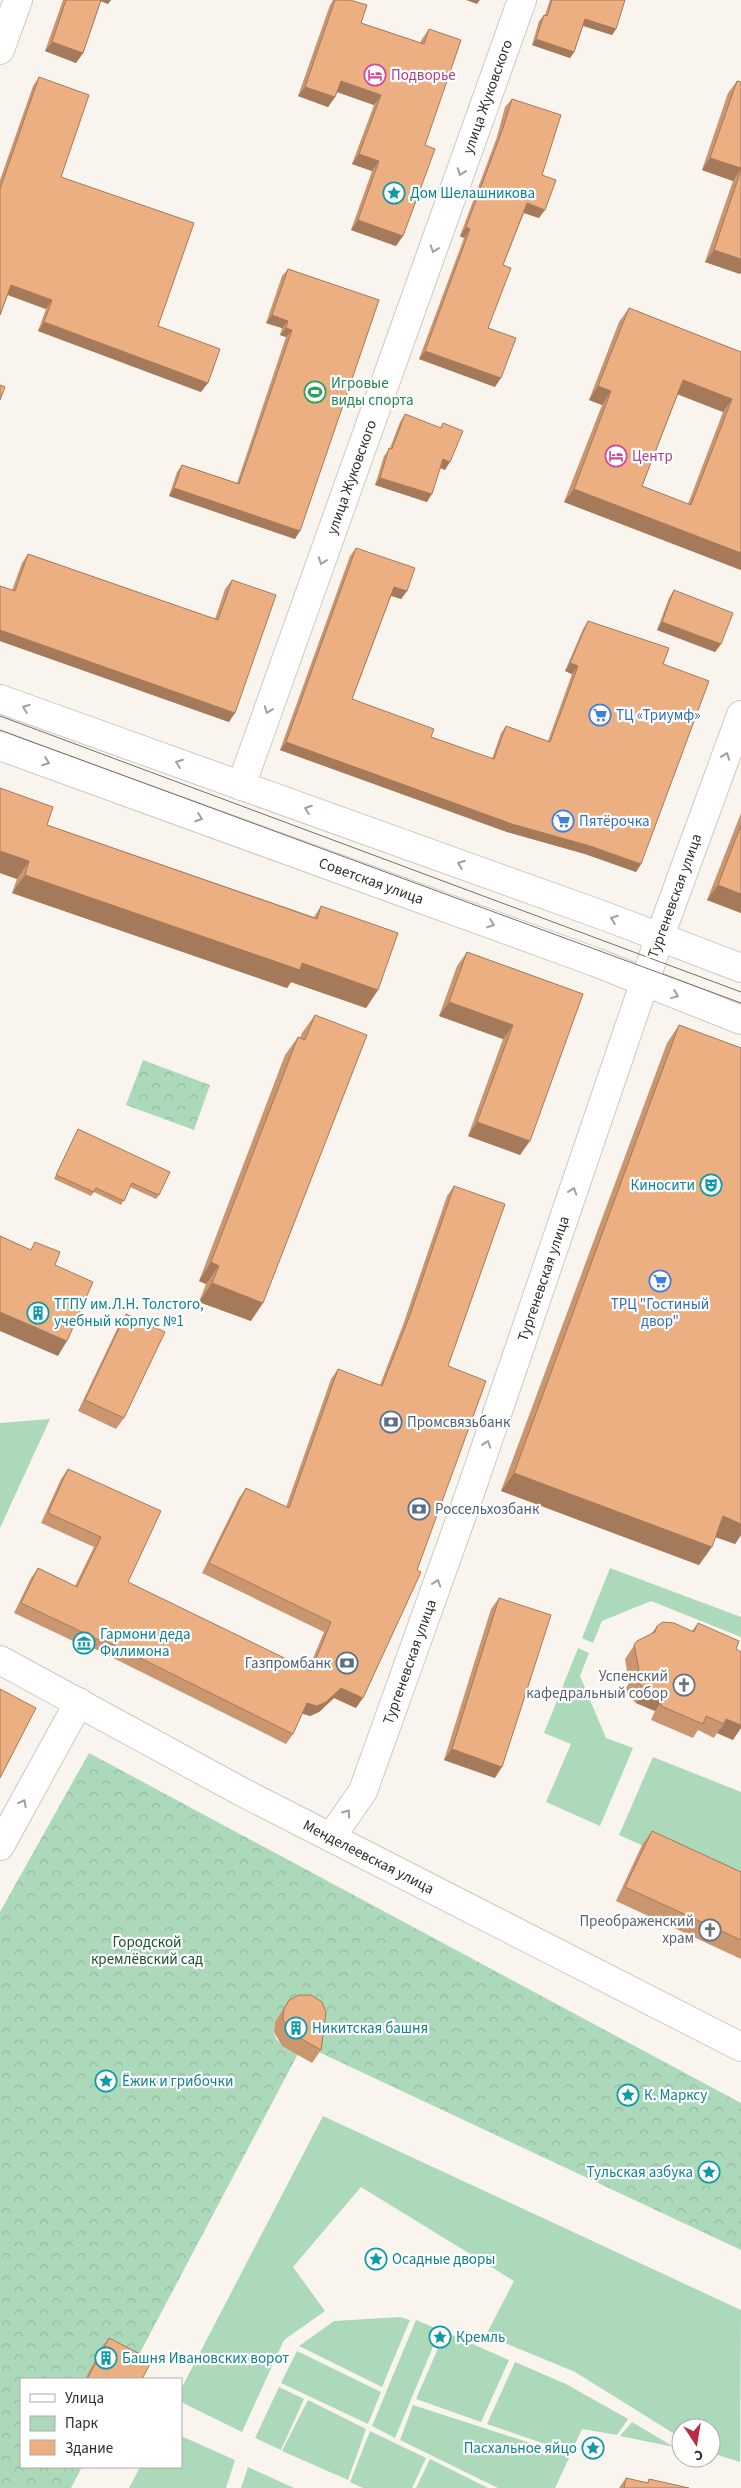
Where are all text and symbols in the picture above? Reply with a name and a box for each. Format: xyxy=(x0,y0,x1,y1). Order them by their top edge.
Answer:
street label: улица Жуковского xyxy=(457,37,518,157)
hotel icon: Подворье xyxy=(363,63,387,87)
place label: Подворье xyxy=(391,65,456,86)
one-way arrow xyxy=(457,167,467,176)
place icon: Дом Шелашникова xyxy=(382,181,406,205)
place label: Дом Шелашникова xyxy=(410,183,535,204)
one-way arrow xyxy=(430,244,440,252)
place label: Игровые виды спорта xyxy=(331,373,414,411)
sports icon: Игровые виды спорта xyxy=(303,380,327,404)
street label: улица Жуковского xyxy=(321,417,382,537)
hotel icon: Центр xyxy=(604,444,628,468)
place label: Центр xyxy=(632,446,673,467)
one-way arrow xyxy=(318,556,328,564)
supermarket icon: ТЦ «Триумф» xyxy=(588,703,612,727)
one-way arrow xyxy=(22,704,31,714)
one-way arrow xyxy=(264,705,274,714)
place label: ТЦ «Триумф» xyxy=(616,705,701,726)
one-way arrow xyxy=(720,752,730,761)
one-way arrow xyxy=(41,756,50,766)
one-way arrow xyxy=(175,759,184,769)
one-way arrow xyxy=(304,805,313,815)
supermarket icon: Пятёрочка xyxy=(551,809,575,833)
place label: Пятёрочка xyxy=(579,811,650,832)
one-way arrow xyxy=(194,812,202,822)
street label: Тургеневская улица xyxy=(643,831,707,961)
street label: Советская улица xyxy=(316,852,427,909)
one-way arrow xyxy=(457,860,466,870)
one-way arrow xyxy=(610,915,619,925)
one-way arrow xyxy=(486,918,494,928)
one-way arrow xyxy=(670,988,679,999)
theatre icon: Киносити xyxy=(699,1173,723,1197)
place label: Киносити xyxy=(631,1175,695,1196)
one-way arrow xyxy=(567,1187,577,1196)
street label: Тургеневская улица xyxy=(512,1213,574,1344)
supermarket icon: ТРЦ "Гостиный двор" xyxy=(648,1269,672,1293)
place label: ТГПУ им.Л.Н. Толстого, учебный корпус №1 xyxy=(54,1294,204,1332)
place label: ТРЦ "Гостиный двор" xyxy=(611,1294,709,1332)
building icon: ТГПУ им.Л.Н. Толстого, учебный корпус №1 xyxy=(26,1301,50,1325)
bank icon: Промсвязьбанк xyxy=(379,1410,403,1434)
place label: Промсвязьбанк xyxy=(407,1412,511,1433)
one-way arrow xyxy=(481,1440,491,1449)
bank icon: Россельхозбанк xyxy=(407,1497,431,1521)
place label: Россельхозбанк xyxy=(435,1499,540,1520)
one-way arrow xyxy=(431,1579,441,1588)
street label: Тургеневская улица xyxy=(377,1596,441,1727)
place label: Гармони деда Филимона xyxy=(100,1624,191,1662)
museum icon: Гармони деда Филимона xyxy=(72,1631,96,1655)
bank icon: Газпромбанк xyxy=(335,1651,359,1675)
place label: Газпромбанк xyxy=(245,1653,332,1674)
place label: Успенский кафедральный собор xyxy=(526,1666,668,1704)
church icon: Успенский кафедральный собор xyxy=(672,1673,696,1697)
one-way arrow xyxy=(17,1799,27,1808)
one-way arrow xyxy=(341,1810,350,1819)
street label: Менделеевская улица xyxy=(300,1815,438,1899)
place label: Преображенский храм xyxy=(579,1911,694,1949)
church icon: Преображенский храм xyxy=(698,1918,722,1942)
park label: Городской кремлёвский сад xyxy=(91,1932,203,1970)
building icon: Никитская башня xyxy=(284,2016,308,2040)
place label: Никитская башня xyxy=(312,2018,428,2039)
place icon: Ёжик и грибочки xyxy=(94,2069,118,2093)
place label: Ёжик и грибочки xyxy=(122,2071,233,2092)
place icon: К. Марксу xyxy=(616,2083,640,2107)
place label: К. Марксу xyxy=(644,2085,707,2106)
place icon: Тульская азбука xyxy=(697,2160,721,2184)
place label: Тульская азбука xyxy=(587,2162,693,2183)
place icon: Осадные дворы xyxy=(364,2247,388,2271)
place label: Осадные дворы xyxy=(392,2249,495,2270)
place icon: Кремль xyxy=(428,2325,452,2349)
place label: Кремль xyxy=(456,2327,505,2348)
building icon: Башня Ивановских ворот xyxy=(94,2346,118,2370)
place label: Башня Ивановских ворот xyxy=(122,2348,289,2369)
legend xyxy=(20,2378,182,2468)
text: Улица xyxy=(65,2388,104,2409)
text: Парк xyxy=(65,2413,99,2434)
north arrow xyxy=(671,2418,721,2468)
place icon: Пасхальное яйцо xyxy=(581,2436,605,2460)
text: Здание xyxy=(65,2438,113,2459)
place label: Пасхальное яйцо xyxy=(464,2438,577,2459)
text: С xyxy=(692,2444,705,2465)

